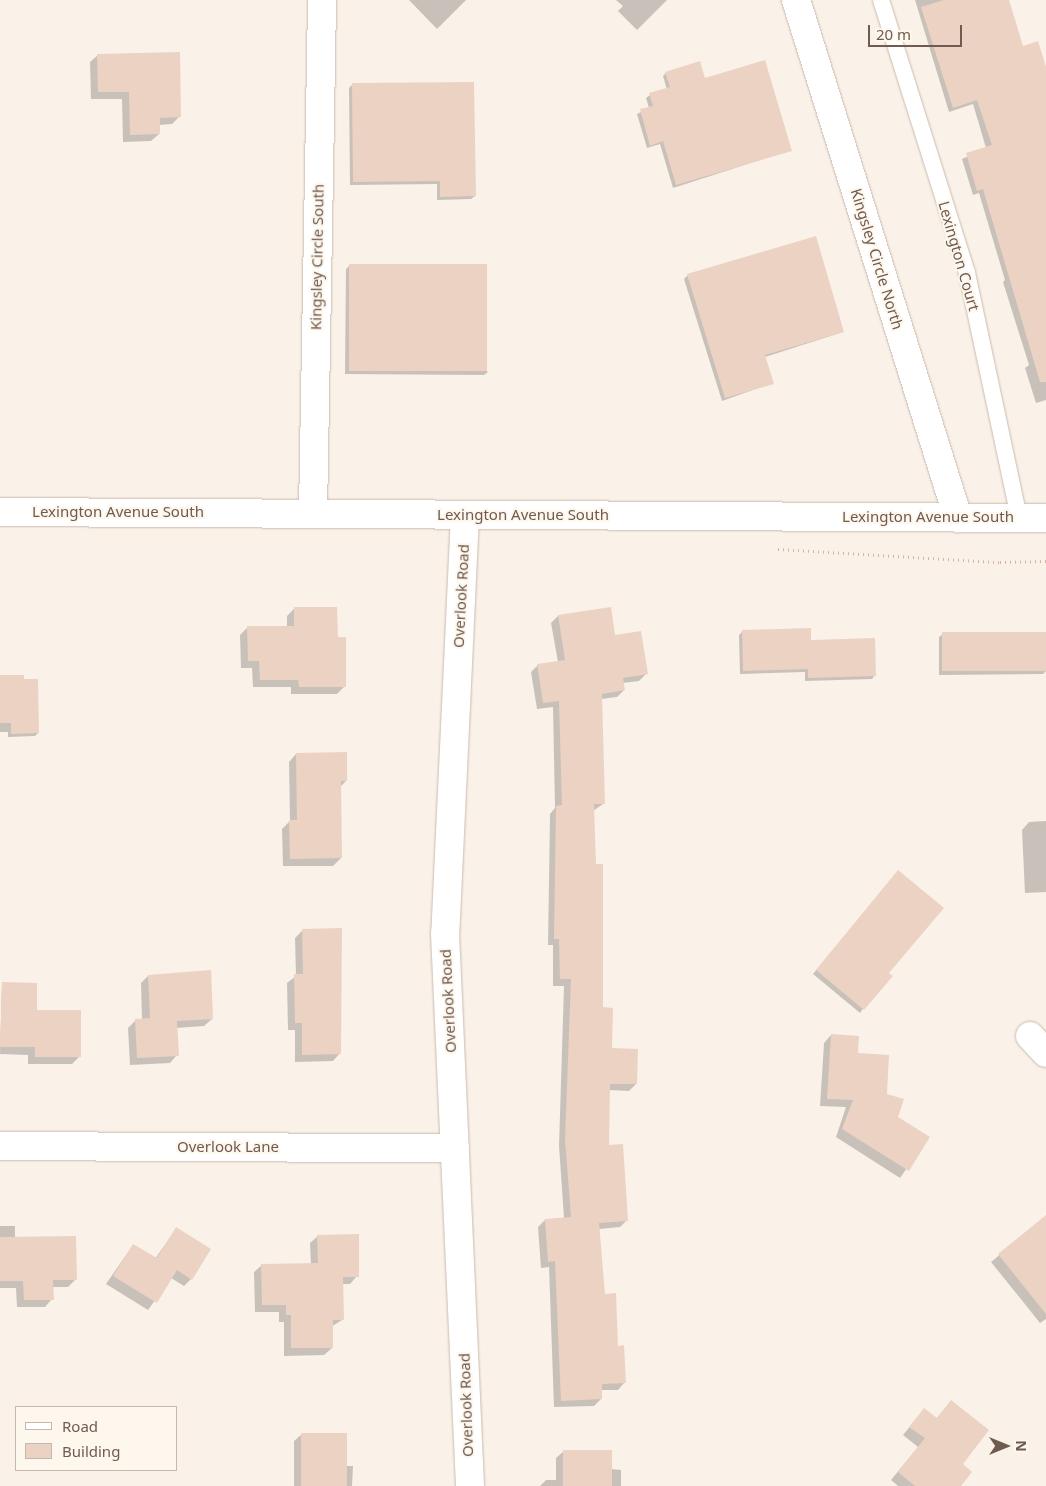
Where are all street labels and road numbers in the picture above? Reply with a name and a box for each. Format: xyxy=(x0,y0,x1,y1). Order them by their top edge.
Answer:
street label: Kingsley Circle South xyxy=(307,184,327,330)
street label: Kingsley Circle North xyxy=(847,186,907,332)
street label: Lexington Court xyxy=(935,199,983,313)
street label: Lexington Avenue South xyxy=(32,503,204,521)
street label: Lexington Avenue South xyxy=(437,506,609,524)
street label: Lexington Avenue South xyxy=(842,508,1014,526)
street label: Overlook Road xyxy=(449,544,473,648)
street label: Overlook Road xyxy=(436,949,460,1053)
street label: Overlook Lane xyxy=(177,1138,279,1156)
street label: Overlook Road xyxy=(455,1353,477,1457)

